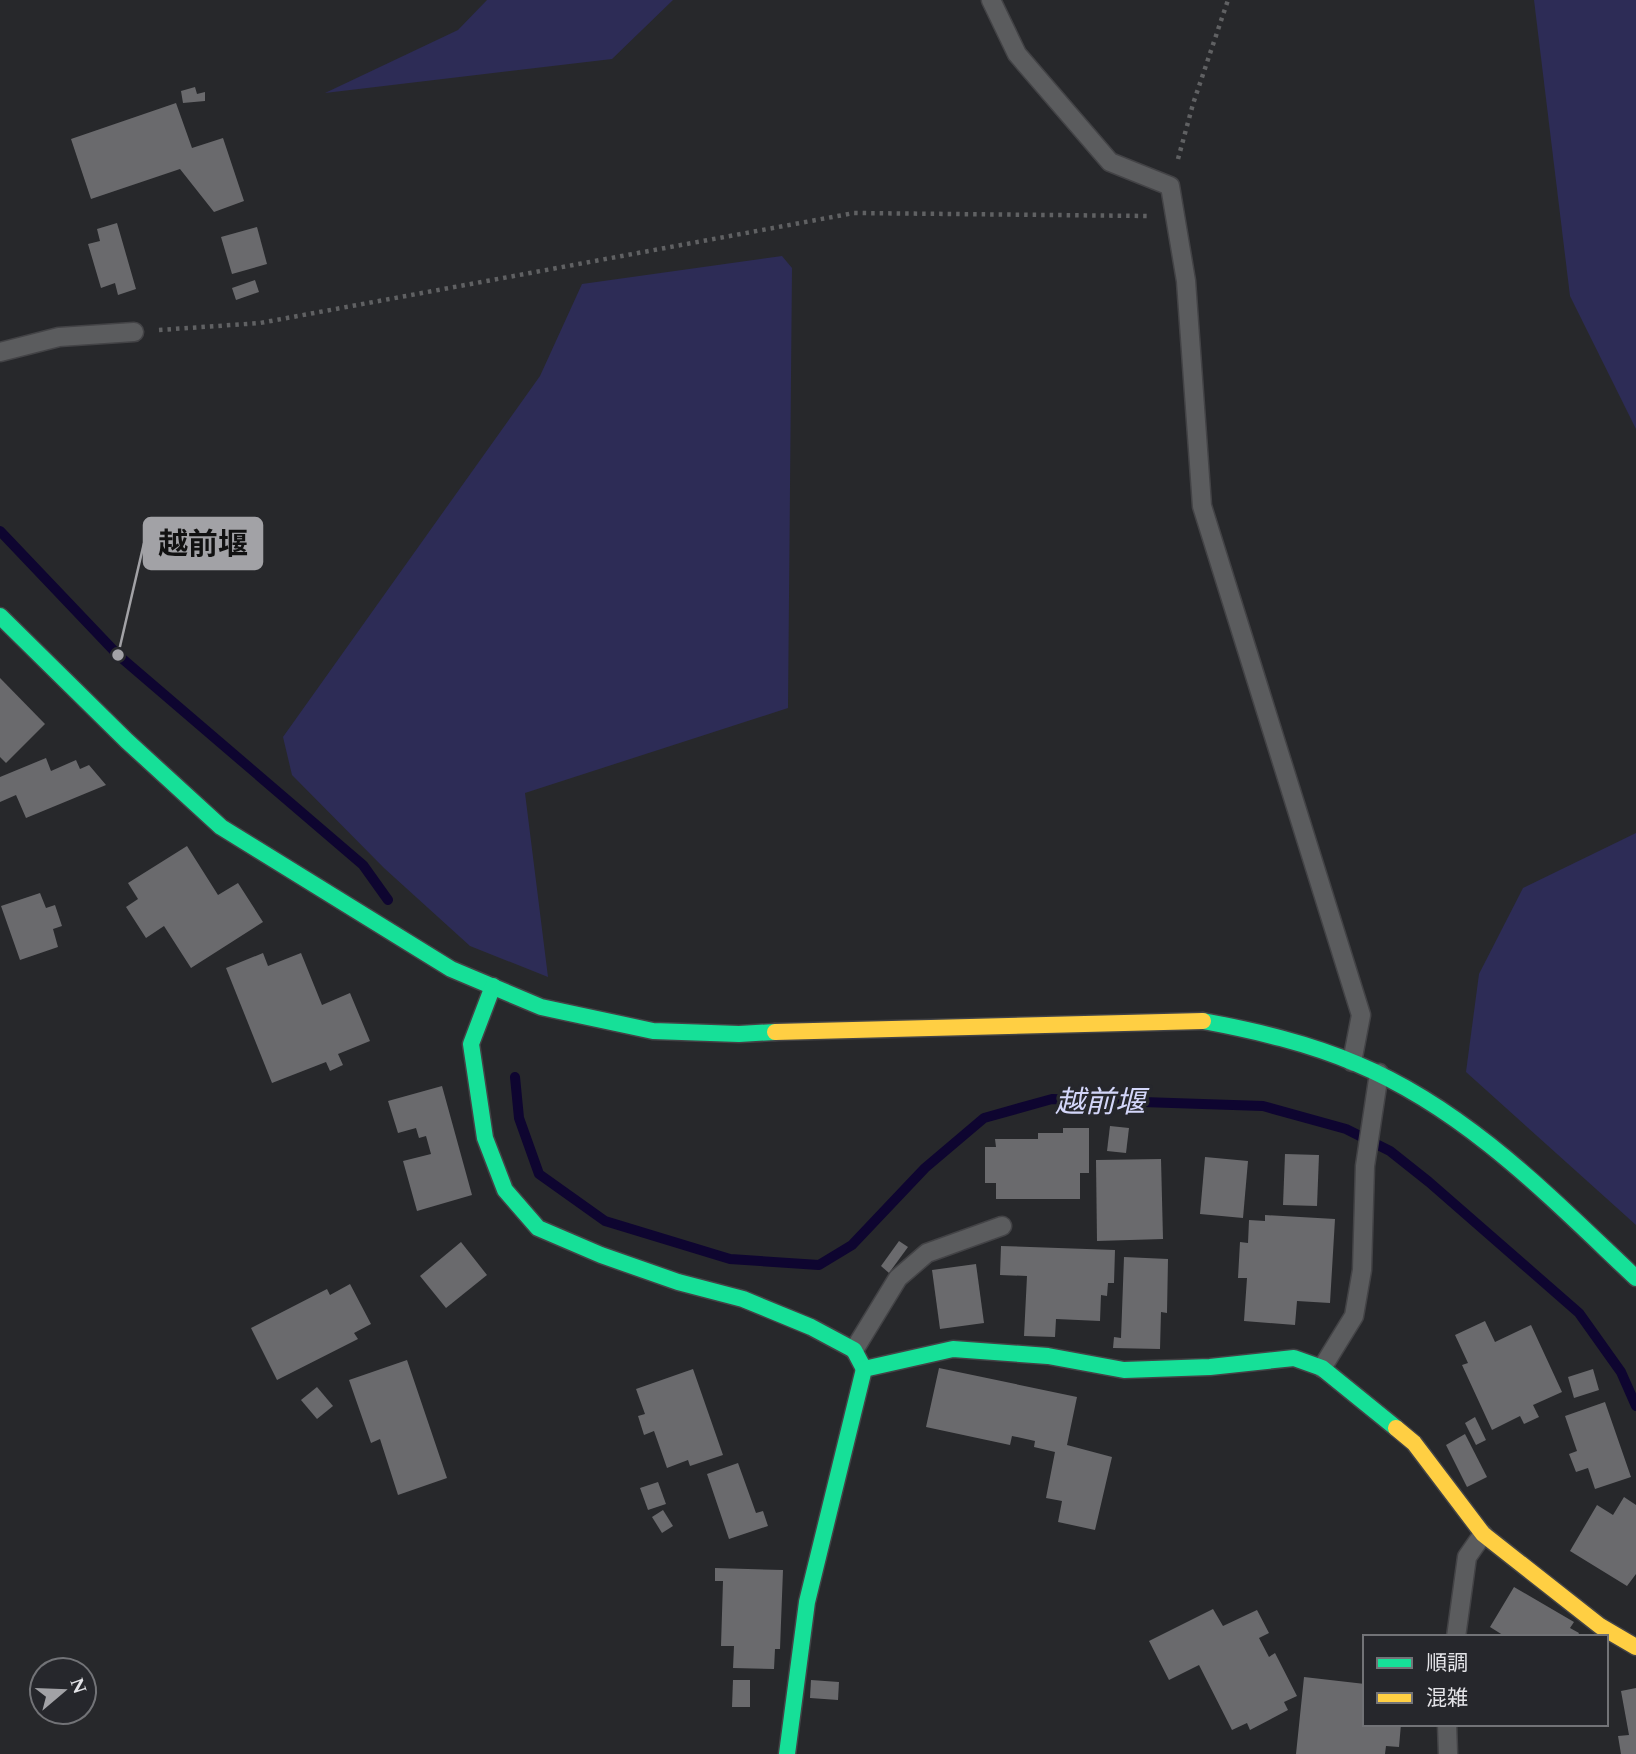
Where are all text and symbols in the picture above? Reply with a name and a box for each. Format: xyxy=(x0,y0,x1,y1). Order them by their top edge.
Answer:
callout: 越前堰 xyxy=(144,518,262,569)
text: 越前堰 xyxy=(158,522,248,568)
water label: 越前堰 xyxy=(1055,1080,1150,1126)
legend xyxy=(1363,1635,1608,1726)
text: 順調 xyxy=(1426,1648,1468,1680)
north arrow xyxy=(28,1656,98,1726)
text: N xyxy=(61,1674,94,1698)
text: 混雑 xyxy=(1426,1683,1468,1715)

